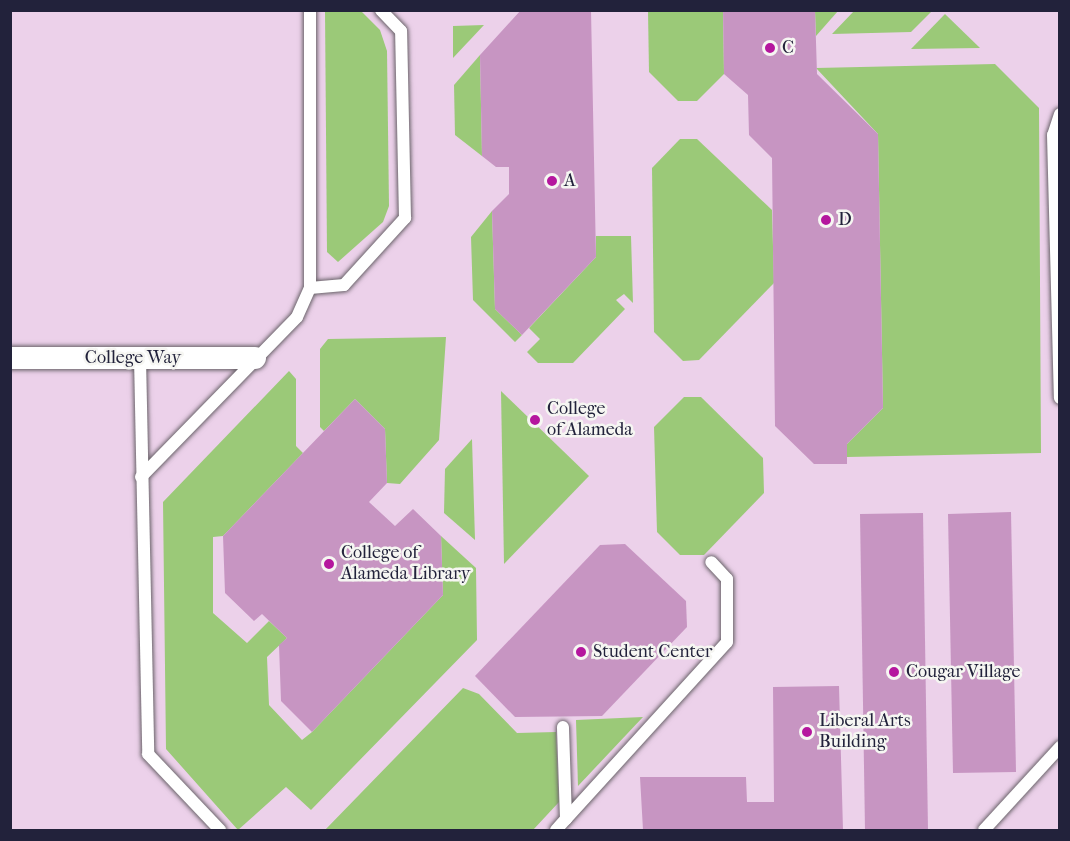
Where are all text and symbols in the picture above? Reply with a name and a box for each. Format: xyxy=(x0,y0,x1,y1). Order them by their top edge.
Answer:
place label: C xyxy=(782,37,794,59)
marker: C xyxy=(763,41,777,55)
place label: A xyxy=(564,170,576,192)
marker: A xyxy=(545,174,559,188)
place label: D xyxy=(838,209,852,231)
marker: D xyxy=(819,213,833,227)
street label: College Way xyxy=(85,347,181,369)
place label: College of Alameda xyxy=(547,399,633,442)
marker: College of Alameda xyxy=(528,413,542,427)
place label: College of Alameda Library xyxy=(341,543,470,586)
marker: College of Alameda Library xyxy=(322,557,336,571)
place label: Student Center xyxy=(593,641,712,663)
marker: Student Center xyxy=(574,645,588,659)
place label: Cougar Village xyxy=(906,661,1021,683)
marker: Cougar Village xyxy=(887,665,901,679)
place label: Liberal Arts Building xyxy=(819,711,911,754)
marker: Liberal Arts Building xyxy=(800,725,814,739)

